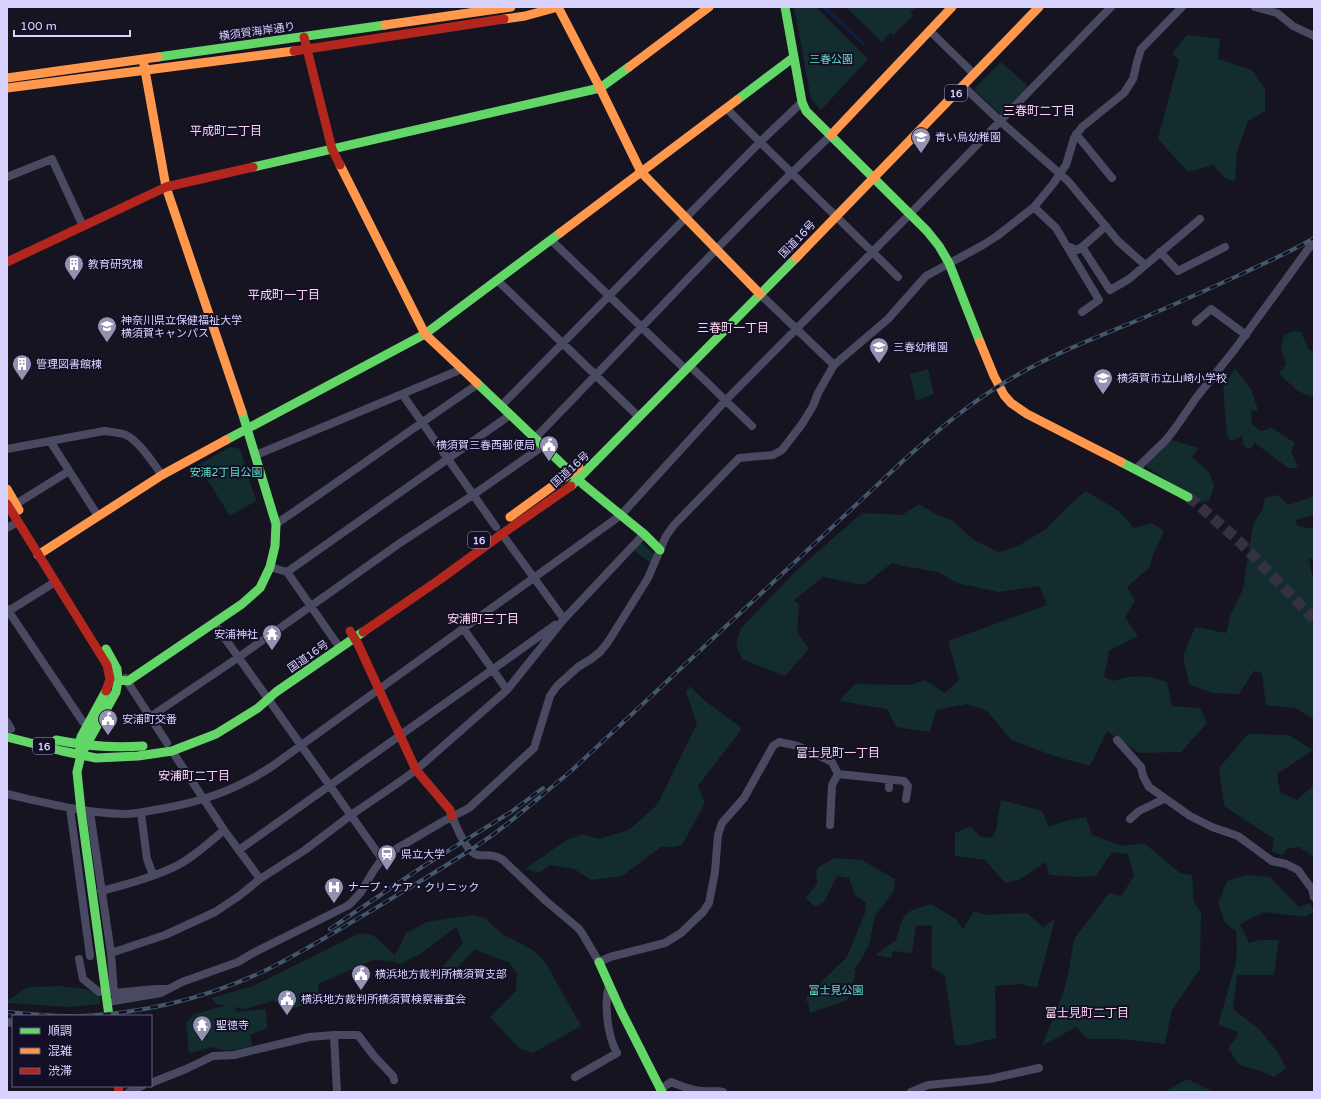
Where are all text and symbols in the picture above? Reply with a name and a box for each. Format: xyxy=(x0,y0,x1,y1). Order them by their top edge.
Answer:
scale bar xyxy=(14,12,130,38)
text: 100 m xyxy=(20,19,57,33)
street label: 横須賀海岸通り xyxy=(218,20,296,43)
park label: 三春公園 xyxy=(809,53,853,66)
road number: 16 xyxy=(945,85,967,101)
district label: 三春町二丁目 xyxy=(1003,104,1075,118)
district label: 平成町二丁目 xyxy=(190,124,262,138)
school or university icon: 青い鳥幼稚園 xyxy=(910,126,932,154)
place label: 青い鳥幼稚園 xyxy=(935,131,1001,144)
street label: 国道16号 xyxy=(776,218,818,261)
building icon: 教育研究棟 xyxy=(63,253,85,281)
place label: 教育研究棟 xyxy=(88,258,143,271)
district label: 平成町一丁目 xyxy=(248,288,320,302)
place label: 神奈川県立保健福祉大学 横須賀キャンパス xyxy=(121,314,242,340)
school or university icon: 神奈川県立保健福祉大学 横須賀キャンパス xyxy=(96,315,118,343)
district label: 三春町一丁目 xyxy=(697,321,769,335)
school or university icon: 三春幼稚園 xyxy=(868,336,890,364)
place label: 三春幼稚園 xyxy=(893,341,948,354)
building icon: 管理図書館棟 xyxy=(11,353,33,381)
place label: 管理図書館棟 xyxy=(36,358,102,371)
school or university icon: 横須賀市立山崎小学校 xyxy=(1092,367,1114,395)
place label: 横須賀市立山崎小学校 xyxy=(1117,372,1227,385)
public building icon: 横須賀三春西郵便局 xyxy=(538,434,560,462)
place label: 横須賀三春西郵便局 xyxy=(436,439,535,452)
street label: 国道16号 xyxy=(549,449,592,490)
park label: 安浦2丁目公園 xyxy=(190,466,262,479)
road number: 16 xyxy=(468,532,490,548)
district label: 安浦町三丁目 xyxy=(447,612,519,626)
temple icon: 安浦神社 xyxy=(261,623,283,651)
place label: 安浦神社 xyxy=(214,628,258,641)
street label: 国道16号 xyxy=(285,638,331,675)
public building icon: 安浦町交番 xyxy=(97,708,119,736)
place label: 安浦町交番 xyxy=(122,713,177,726)
road number: 16 xyxy=(33,738,55,754)
district label: 富士見町一丁目 xyxy=(796,746,880,760)
district label: 安浦町二丁目 xyxy=(158,769,230,783)
station icon: 県立大学 xyxy=(376,843,398,871)
place label: 県立大学 xyxy=(401,848,445,861)
hospital icon: ナープ・ケア・クリニック xyxy=(323,876,345,904)
place label: ナープ・ケア・クリニック xyxy=(348,881,479,894)
public building icon: 横浜地方裁判所横須賀支部 xyxy=(350,963,372,991)
place label: 横浜地方裁判所横須賀支部 xyxy=(375,968,507,981)
park label: 富士見公園 xyxy=(809,984,864,997)
public building icon: 横浜地方裁判所横須賀検察審査会 xyxy=(276,988,298,1016)
place label: 横浜地方裁判所横須賀検察審査会 xyxy=(301,993,466,1006)
district label: 富士見町二丁目 xyxy=(1045,1006,1129,1020)
temple icon: 聖徳寺 xyxy=(191,1014,213,1042)
legend xyxy=(12,1015,152,1087)
place label: 聖徳寺 xyxy=(216,1019,249,1032)
text: 順調 xyxy=(48,1024,72,1038)
text: 混雑 xyxy=(48,1044,72,1058)
text: 渋滞 xyxy=(48,1064,72,1078)

